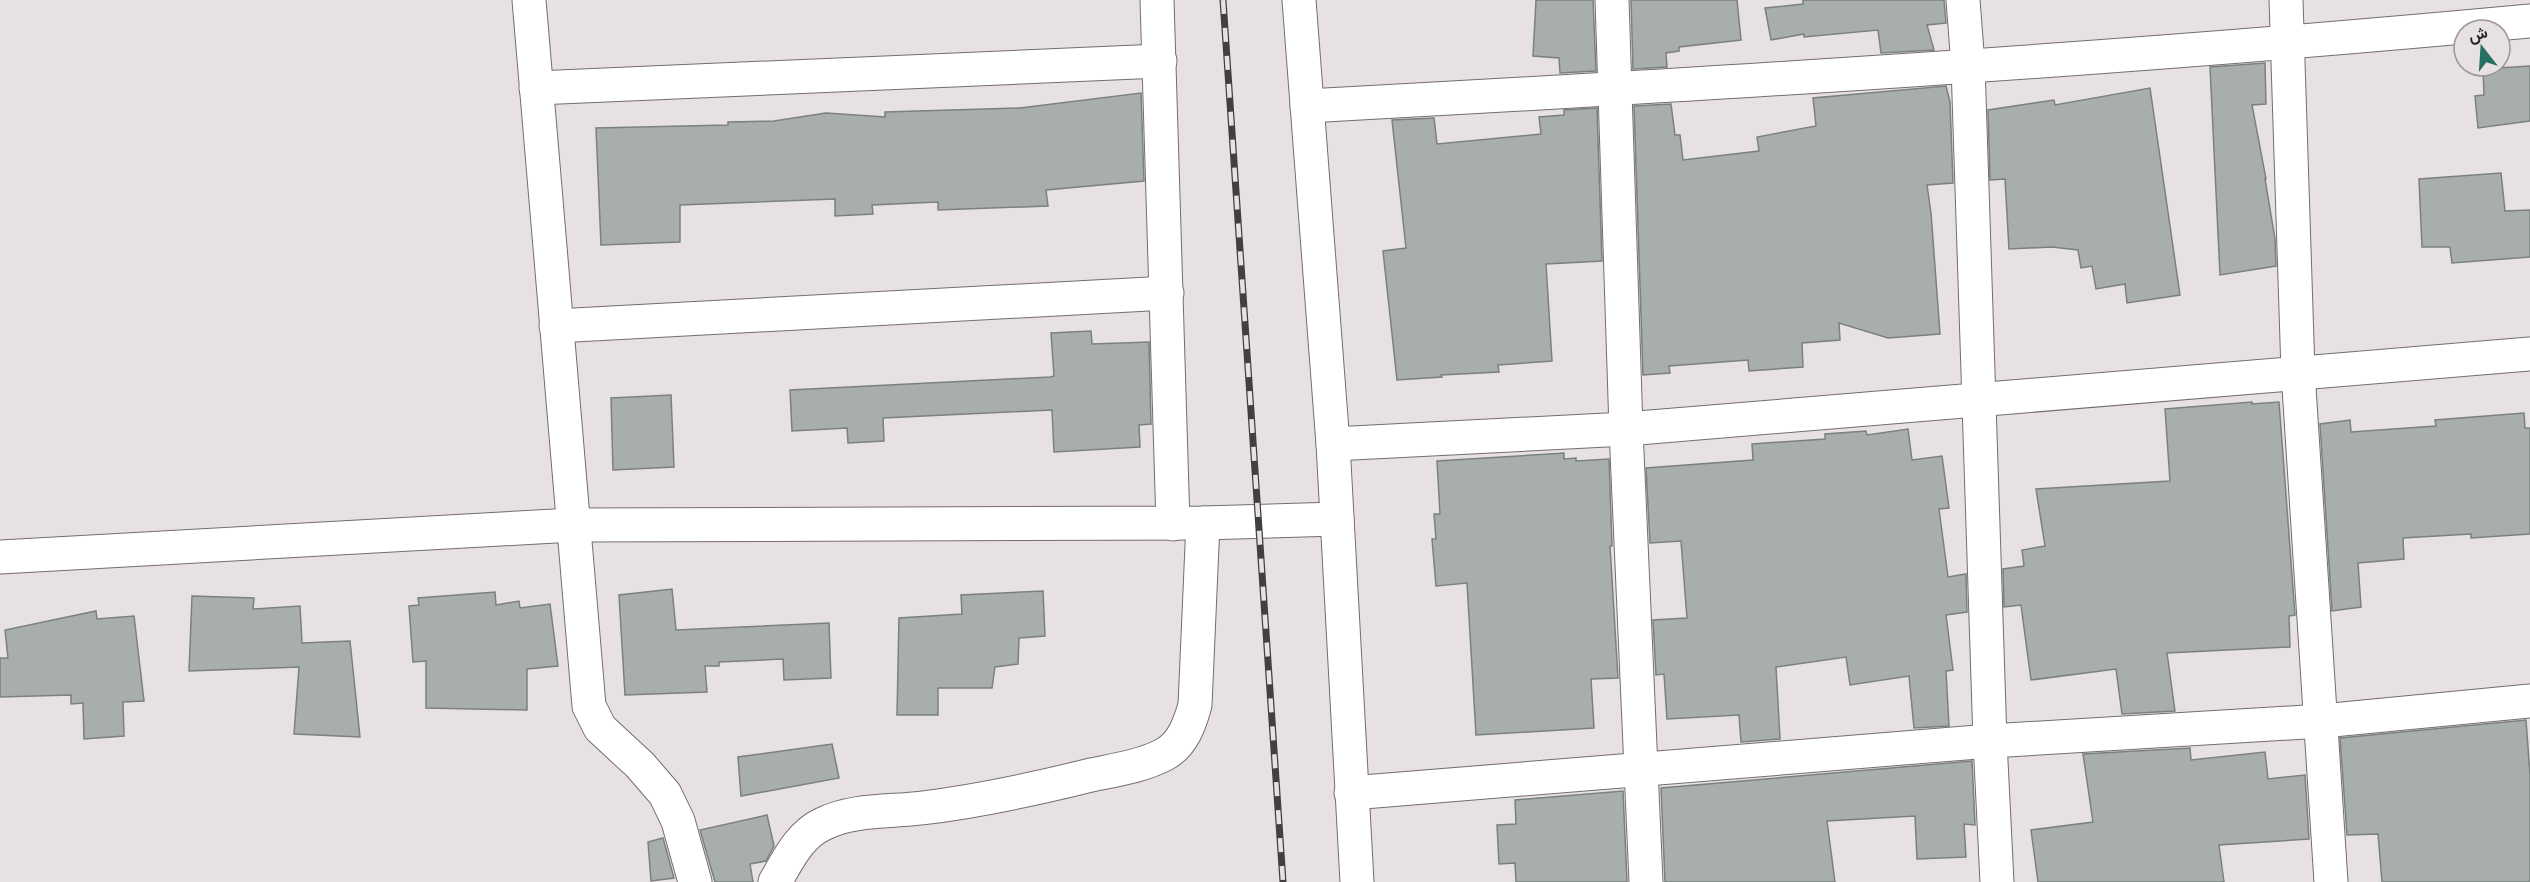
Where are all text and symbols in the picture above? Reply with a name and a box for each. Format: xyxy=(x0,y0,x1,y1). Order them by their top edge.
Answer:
north arrow xyxy=(2452,18,2512,78)
text: ش xyxy=(2465,21,2490,46)

